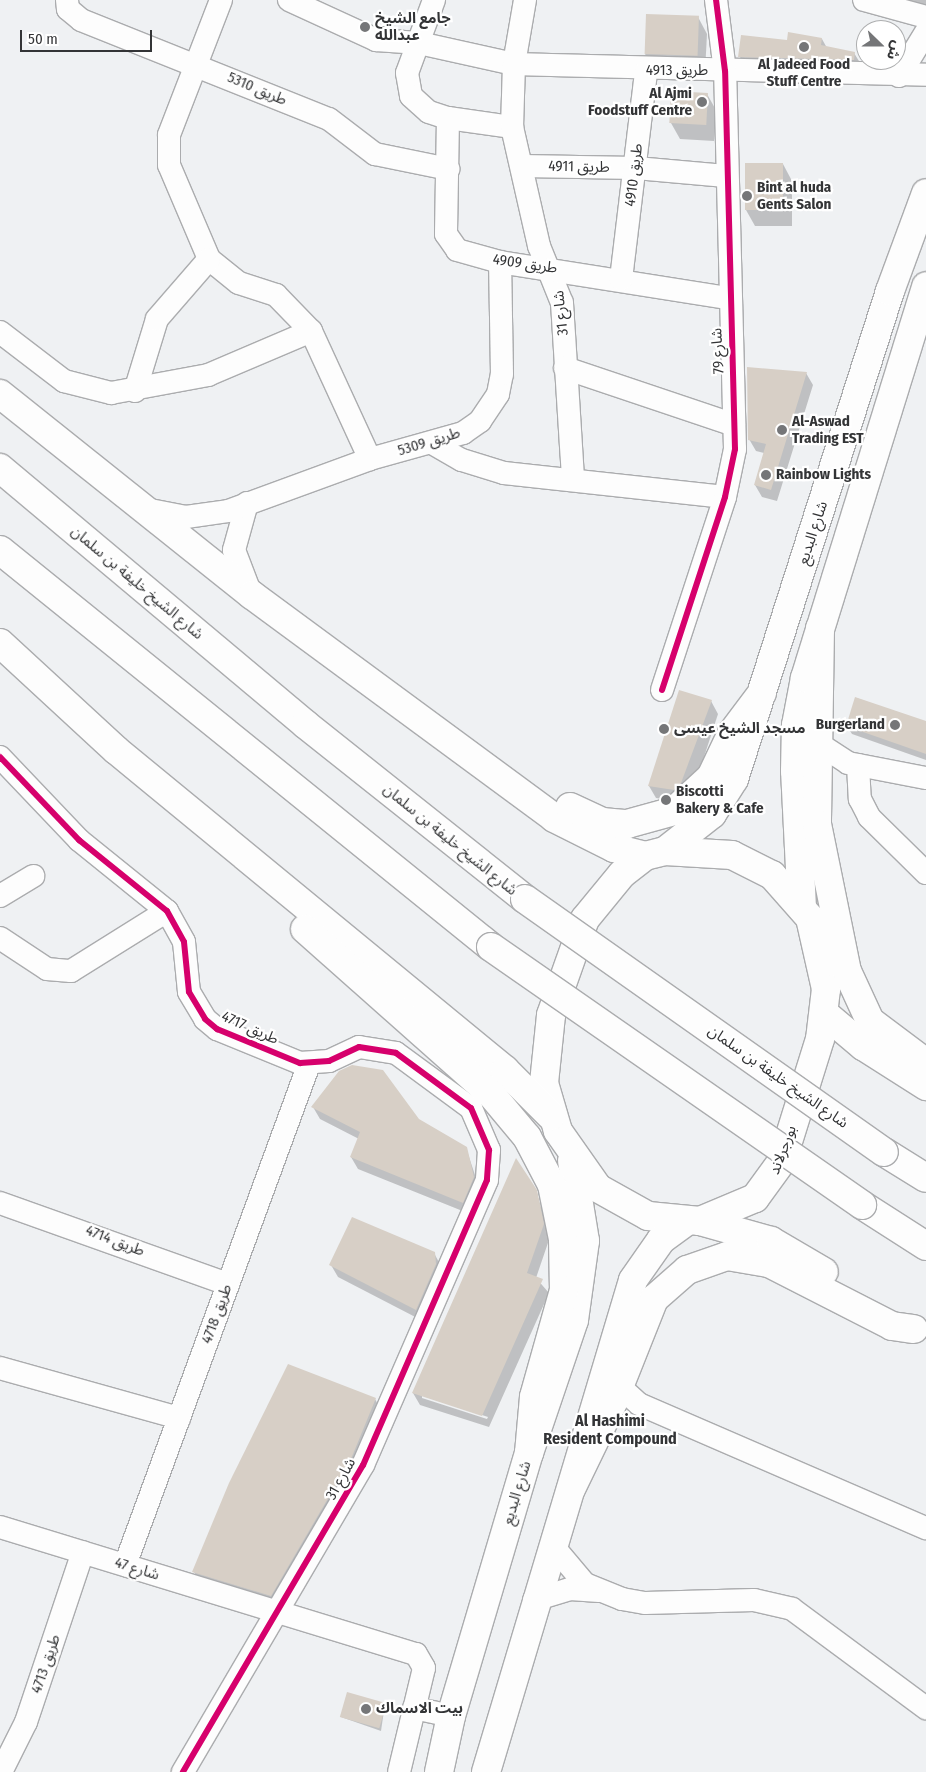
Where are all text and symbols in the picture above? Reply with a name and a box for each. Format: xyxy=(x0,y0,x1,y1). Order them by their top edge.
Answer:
place label: جامع الشيخ عبدالله xyxy=(375,9,451,44)
scale bar xyxy=(22,20,155,52)
north arrow xyxy=(856,20,906,70)
marker: جامع الشيخ عبدالله xyxy=(359,21,371,33)
text: 50 m xyxy=(28,30,58,48)
text: ش xyxy=(883,38,906,63)
marker: Al Jadeed Food Stuff Centre xyxy=(798,41,810,53)
place label: Al Jadeed Food Stuff Centre xyxy=(758,55,850,90)
street label: طريق 4913 xyxy=(646,62,708,80)
street label: طريق 5310 xyxy=(225,68,289,110)
place label: Al Ajmi Foodstuff Centre xyxy=(588,84,692,119)
marker: Al Ajmi Foodstuff Centre xyxy=(696,96,708,108)
street label: طريق 4910 xyxy=(621,142,647,208)
street label: طريق 4911 xyxy=(548,157,610,177)
place label: Bint al huda Gents Salon xyxy=(757,178,831,213)
marker: Bint al huda Gents Salon xyxy=(741,190,753,202)
street label: طريق 4909 xyxy=(492,251,558,277)
street label: شارع 31 xyxy=(550,290,572,336)
street label: شارع 79 xyxy=(708,328,728,374)
place label: Al-Aswad Trading EST xyxy=(792,412,864,447)
street label: طريق 5309 xyxy=(396,424,462,460)
marker: Al-Aswad Trading EST xyxy=(776,424,788,436)
place label: Rainbow Lights xyxy=(776,466,871,484)
marker: Rainbow Lights xyxy=(760,469,772,481)
street label: شارع البديع xyxy=(794,499,832,567)
street label: شارع الشيخ خليفة بن سلمان xyxy=(67,522,207,644)
place label: Burgerland xyxy=(816,716,885,734)
marker: Burgerland xyxy=(889,719,901,731)
place label: مسجد الشيخ عيسى xyxy=(674,720,805,738)
marker: مسجد الشيخ عيسى xyxy=(658,723,670,735)
street label: شارع الشيخ خليفة بن سلمان xyxy=(379,780,521,900)
place label: Biscotti Bakery & Cafe xyxy=(676,782,764,817)
marker: Biscotti Bakery & Cafe xyxy=(660,794,672,806)
street label: طريق 4717 xyxy=(219,1007,281,1049)
street label: شارع الشيخ خليفة بن سلمان xyxy=(704,1022,852,1132)
street label: بورجرلاند xyxy=(765,1123,801,1177)
street label: طريق 4714 xyxy=(83,1222,147,1260)
street label: طريق 4718 xyxy=(198,1282,236,1346)
district label: Al Hashimi Resident Compound xyxy=(543,1411,677,1449)
street label: شارع 31 xyxy=(322,1455,360,1503)
street label: شارع البديع xyxy=(499,1459,535,1527)
street label: شارع 47 xyxy=(112,1554,162,1584)
street label: طريق 4713 xyxy=(28,1632,64,1696)
place label: بيت الاسماك xyxy=(376,1700,463,1718)
marker: بيت الاسماك xyxy=(360,1703,372,1715)

